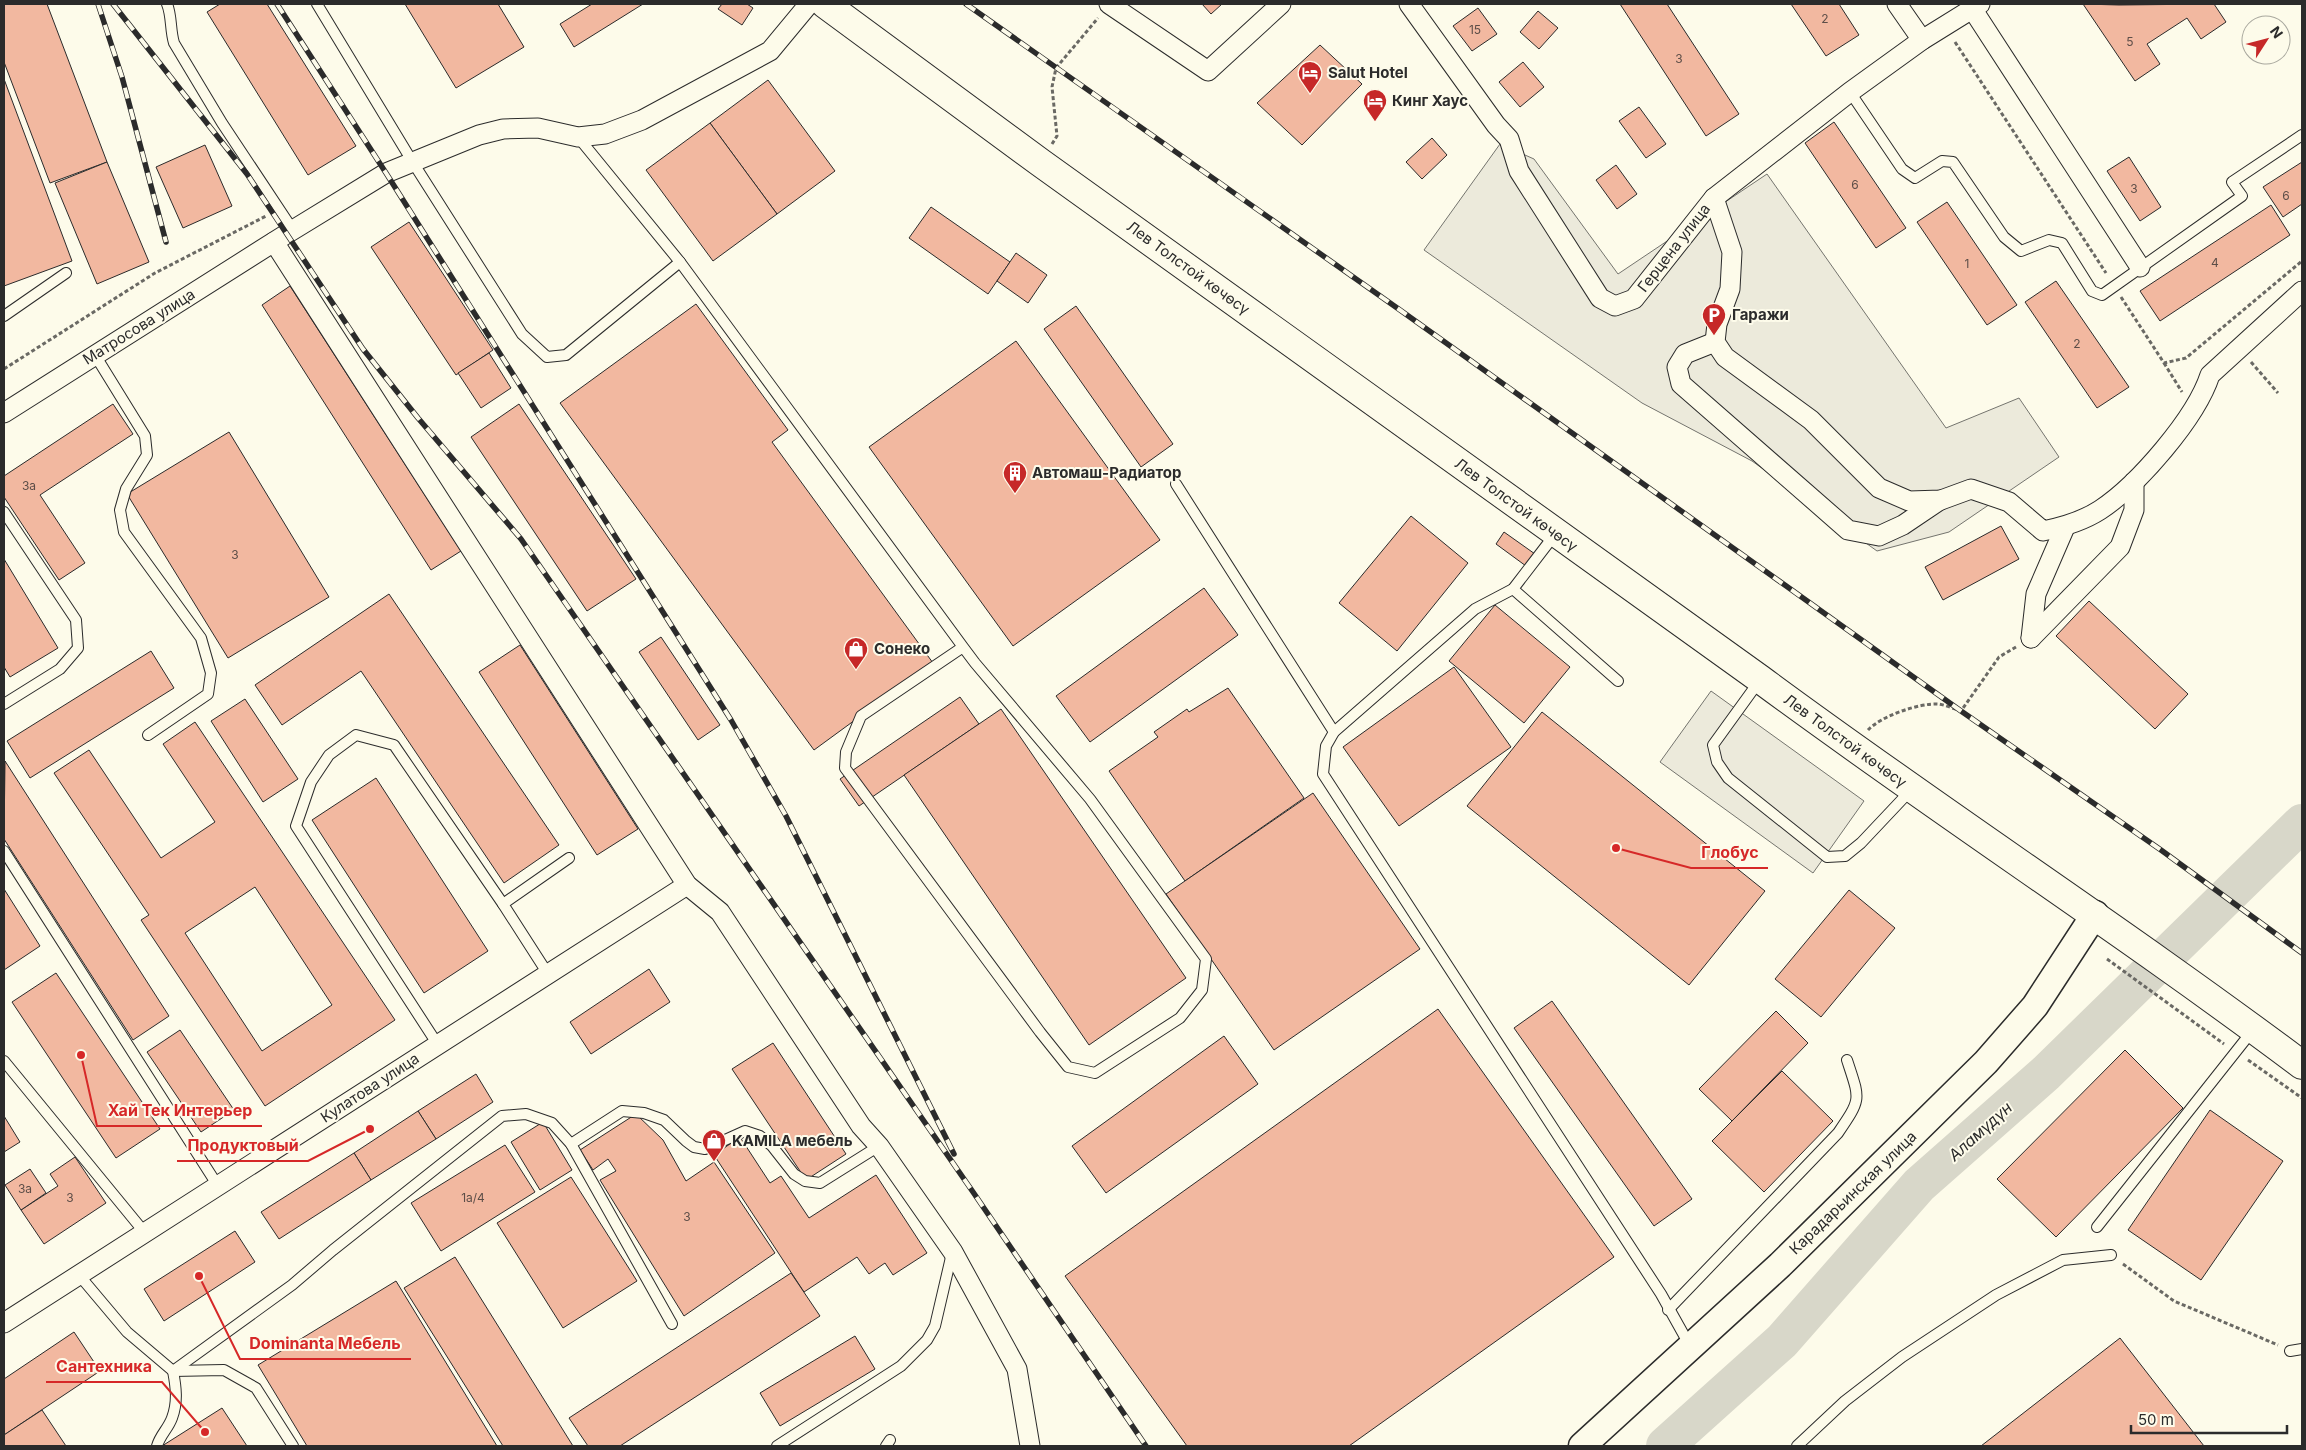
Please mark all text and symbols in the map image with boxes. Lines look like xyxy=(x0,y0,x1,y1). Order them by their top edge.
house number: 2 xyxy=(1821,11,1829,26)
north arrow xyxy=(2241,15,2291,65)
house number: 15 xyxy=(1469,22,1481,37)
text: N xyxy=(2267,23,2287,41)
house number: 5 xyxy=(2126,34,2134,49)
house number: 3 xyxy=(1675,51,1683,66)
hotel icon: Salut Hotel xyxy=(1297,60,1323,94)
place label: Salut Hotel xyxy=(1328,63,1408,82)
hotel icon: Кинг Хаус xyxy=(1362,88,1388,122)
place label: Кинг Хаус xyxy=(1392,91,1468,110)
house number: 6 xyxy=(1851,177,1859,192)
house number: 3 xyxy=(2130,181,2138,196)
house number: 6 xyxy=(2282,188,2290,203)
street label: Герцена улица xyxy=(1633,200,1714,296)
street label: Лев Толстой көчөсү xyxy=(1123,217,1254,319)
house number: 4 xyxy=(2211,255,2219,270)
house number: 1 xyxy=(1965,256,1969,271)
street label: Матросова улица xyxy=(79,284,198,369)
parking icon: Гаражи xyxy=(1701,302,1727,336)
place label: Гаражи xyxy=(1732,305,1789,324)
house number: 2 xyxy=(2073,336,2081,351)
street label: Лев Толстой көчөсү xyxy=(1451,454,1582,556)
building icon: Автомаш-Радиатор xyxy=(1002,460,1028,494)
place label: Автомаш-Радиатор xyxy=(1032,463,1181,482)
house number: 3а xyxy=(22,478,36,493)
house number: 3 xyxy=(231,547,239,562)
shop icon: Сонеко xyxy=(843,636,869,670)
place label: Сонеко xyxy=(874,639,930,658)
street label: Лев Толстой көчөсү xyxy=(1780,690,1911,792)
callout: Глобус xyxy=(1691,837,1768,868)
text: Глобус xyxy=(1701,842,1759,862)
street label: Кулатова улица xyxy=(317,1049,423,1127)
callout: Хай Тек Интерьер xyxy=(97,1095,262,1126)
water label: Аламүдүн xyxy=(1943,1097,2016,1166)
text: Хай Тек Интерьер xyxy=(108,1100,252,1120)
street label: Карадарьинская улица xyxy=(1785,1127,1920,1258)
shop icon: KAMILA мебель xyxy=(701,1128,727,1162)
callout: Продуктовый xyxy=(177,1130,308,1161)
place label: KAMILA мебель xyxy=(732,1131,853,1150)
text: Продуктовый xyxy=(187,1135,299,1155)
house number: 3а xyxy=(18,1181,32,1196)
house number: 3 xyxy=(66,1190,74,1205)
house number: 1а/4 xyxy=(461,1190,485,1205)
house number: 3 xyxy=(683,1209,691,1224)
callout: Dominanta Мебель xyxy=(240,1328,411,1359)
text: Dominanta Мебель xyxy=(249,1333,401,1353)
callout: Сантехника xyxy=(46,1351,162,1382)
text: Сантехника xyxy=(56,1356,152,1376)
scale bar xyxy=(2131,1402,2287,1434)
text: 50 m xyxy=(2138,1410,2174,1429)

